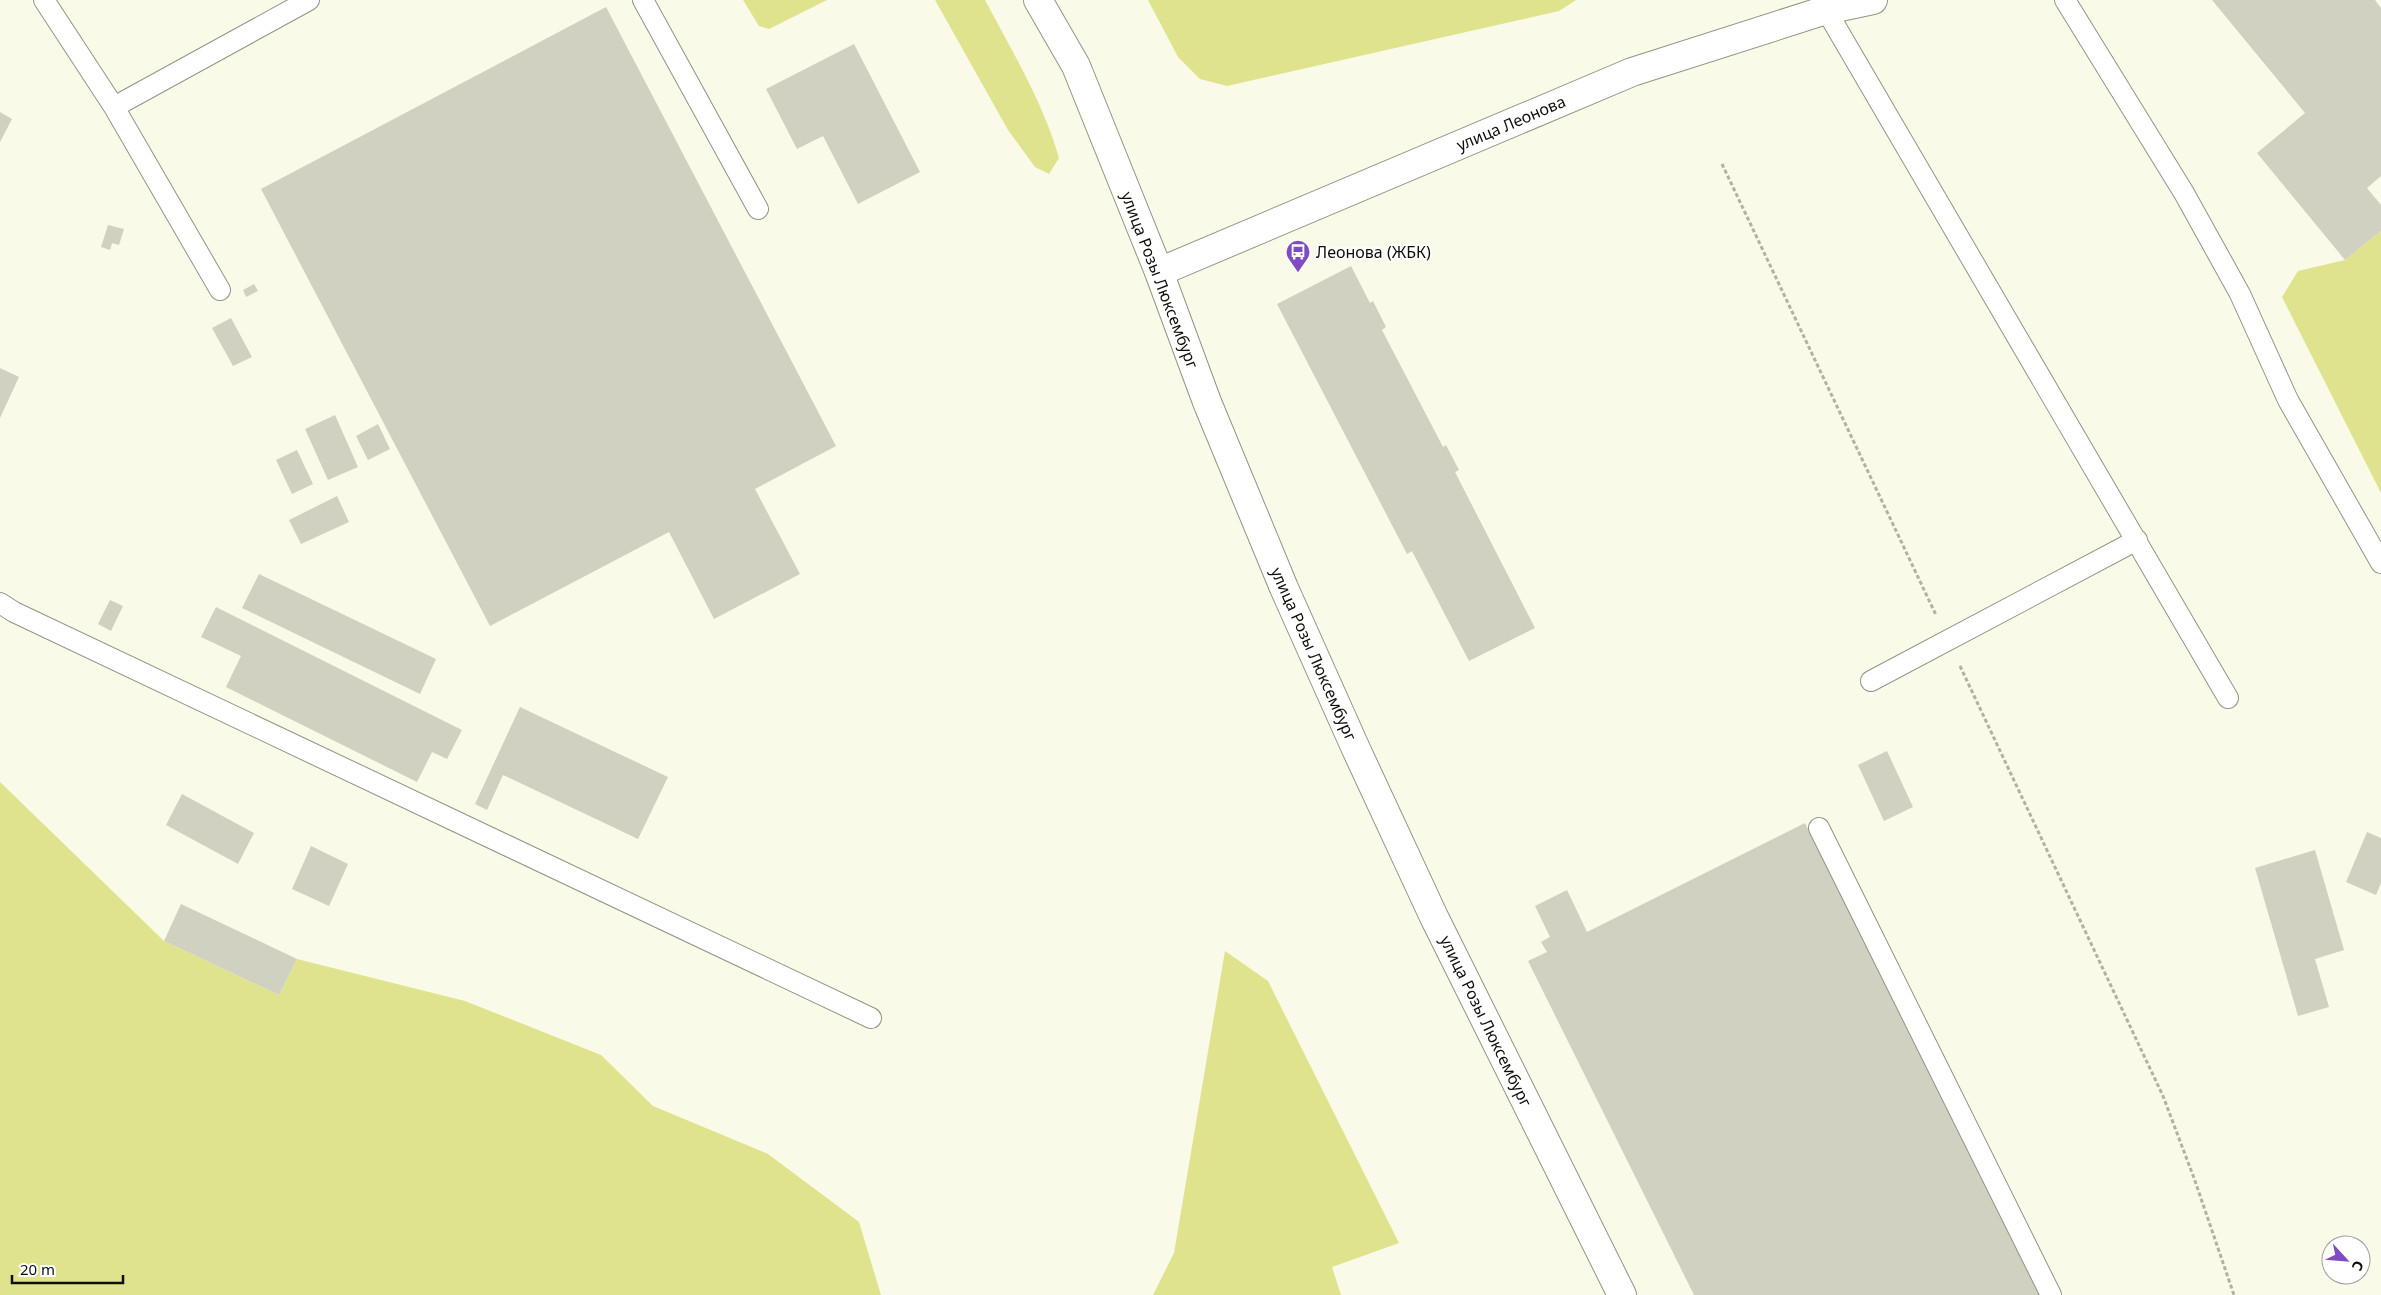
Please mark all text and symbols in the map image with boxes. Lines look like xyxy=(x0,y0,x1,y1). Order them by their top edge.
street label: улица Леонова xyxy=(1453,90,1569,156)
street label: улица Розы Люксембург xyxy=(1116,188,1204,372)
bus stop icon: Леонова (ЖБК) xyxy=(1285,239,1311,273)
place label: Леонова (ЖБК) xyxy=(1316,241,1431,263)
street label: улица Розы Люксембург xyxy=(1266,564,1362,744)
street label: улица Розы Люксембург xyxy=(1435,932,1537,1110)
north arrow xyxy=(2321,1235,2371,1285)
scale bar xyxy=(12,1252,124,1284)
text: С xyxy=(2348,1258,2369,1274)
text: 20 m xyxy=(20,1259,55,1279)

